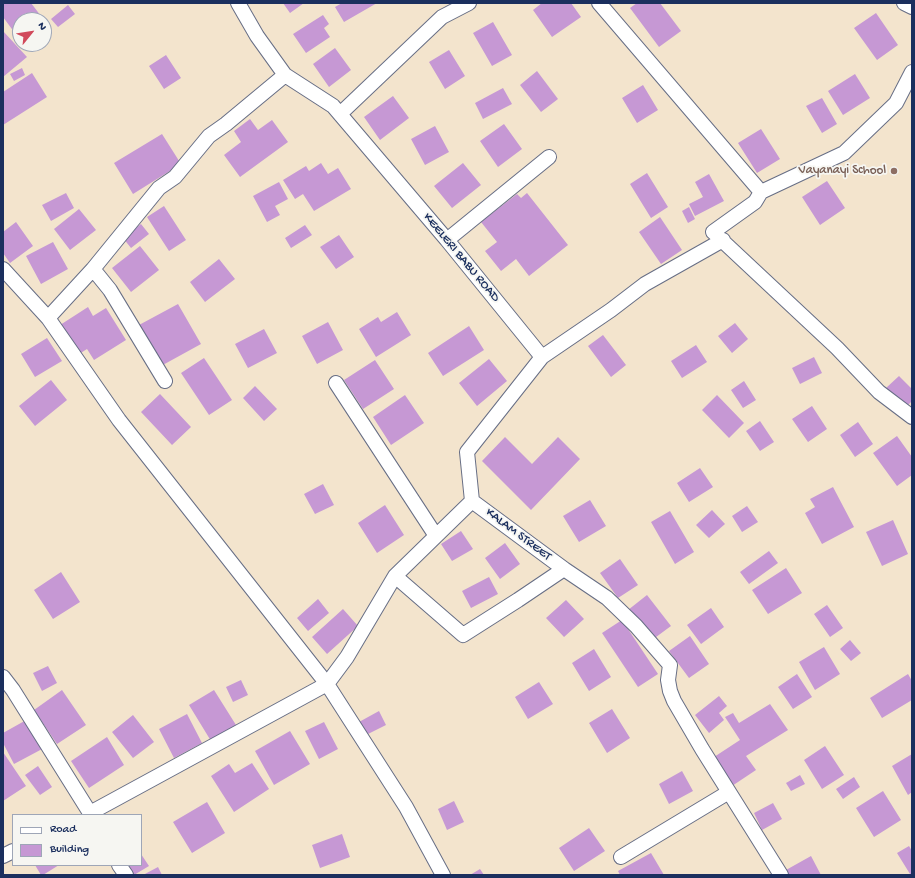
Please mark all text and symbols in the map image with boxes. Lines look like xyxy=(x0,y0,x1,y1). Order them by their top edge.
north arrow xyxy=(12,12,52,52)
text: N xyxy=(35,20,49,33)
place label: Vayanayi School xyxy=(798,163,886,179)
marker: Vayanayi School xyxy=(889,166,899,176)
street label: KEELERI BABU ROAD xyxy=(419,210,503,306)
street label: KALAM STREET xyxy=(482,505,554,565)
legend xyxy=(12,814,142,866)
text: Road xyxy=(50,823,76,837)
text: Building xyxy=(50,843,89,857)

